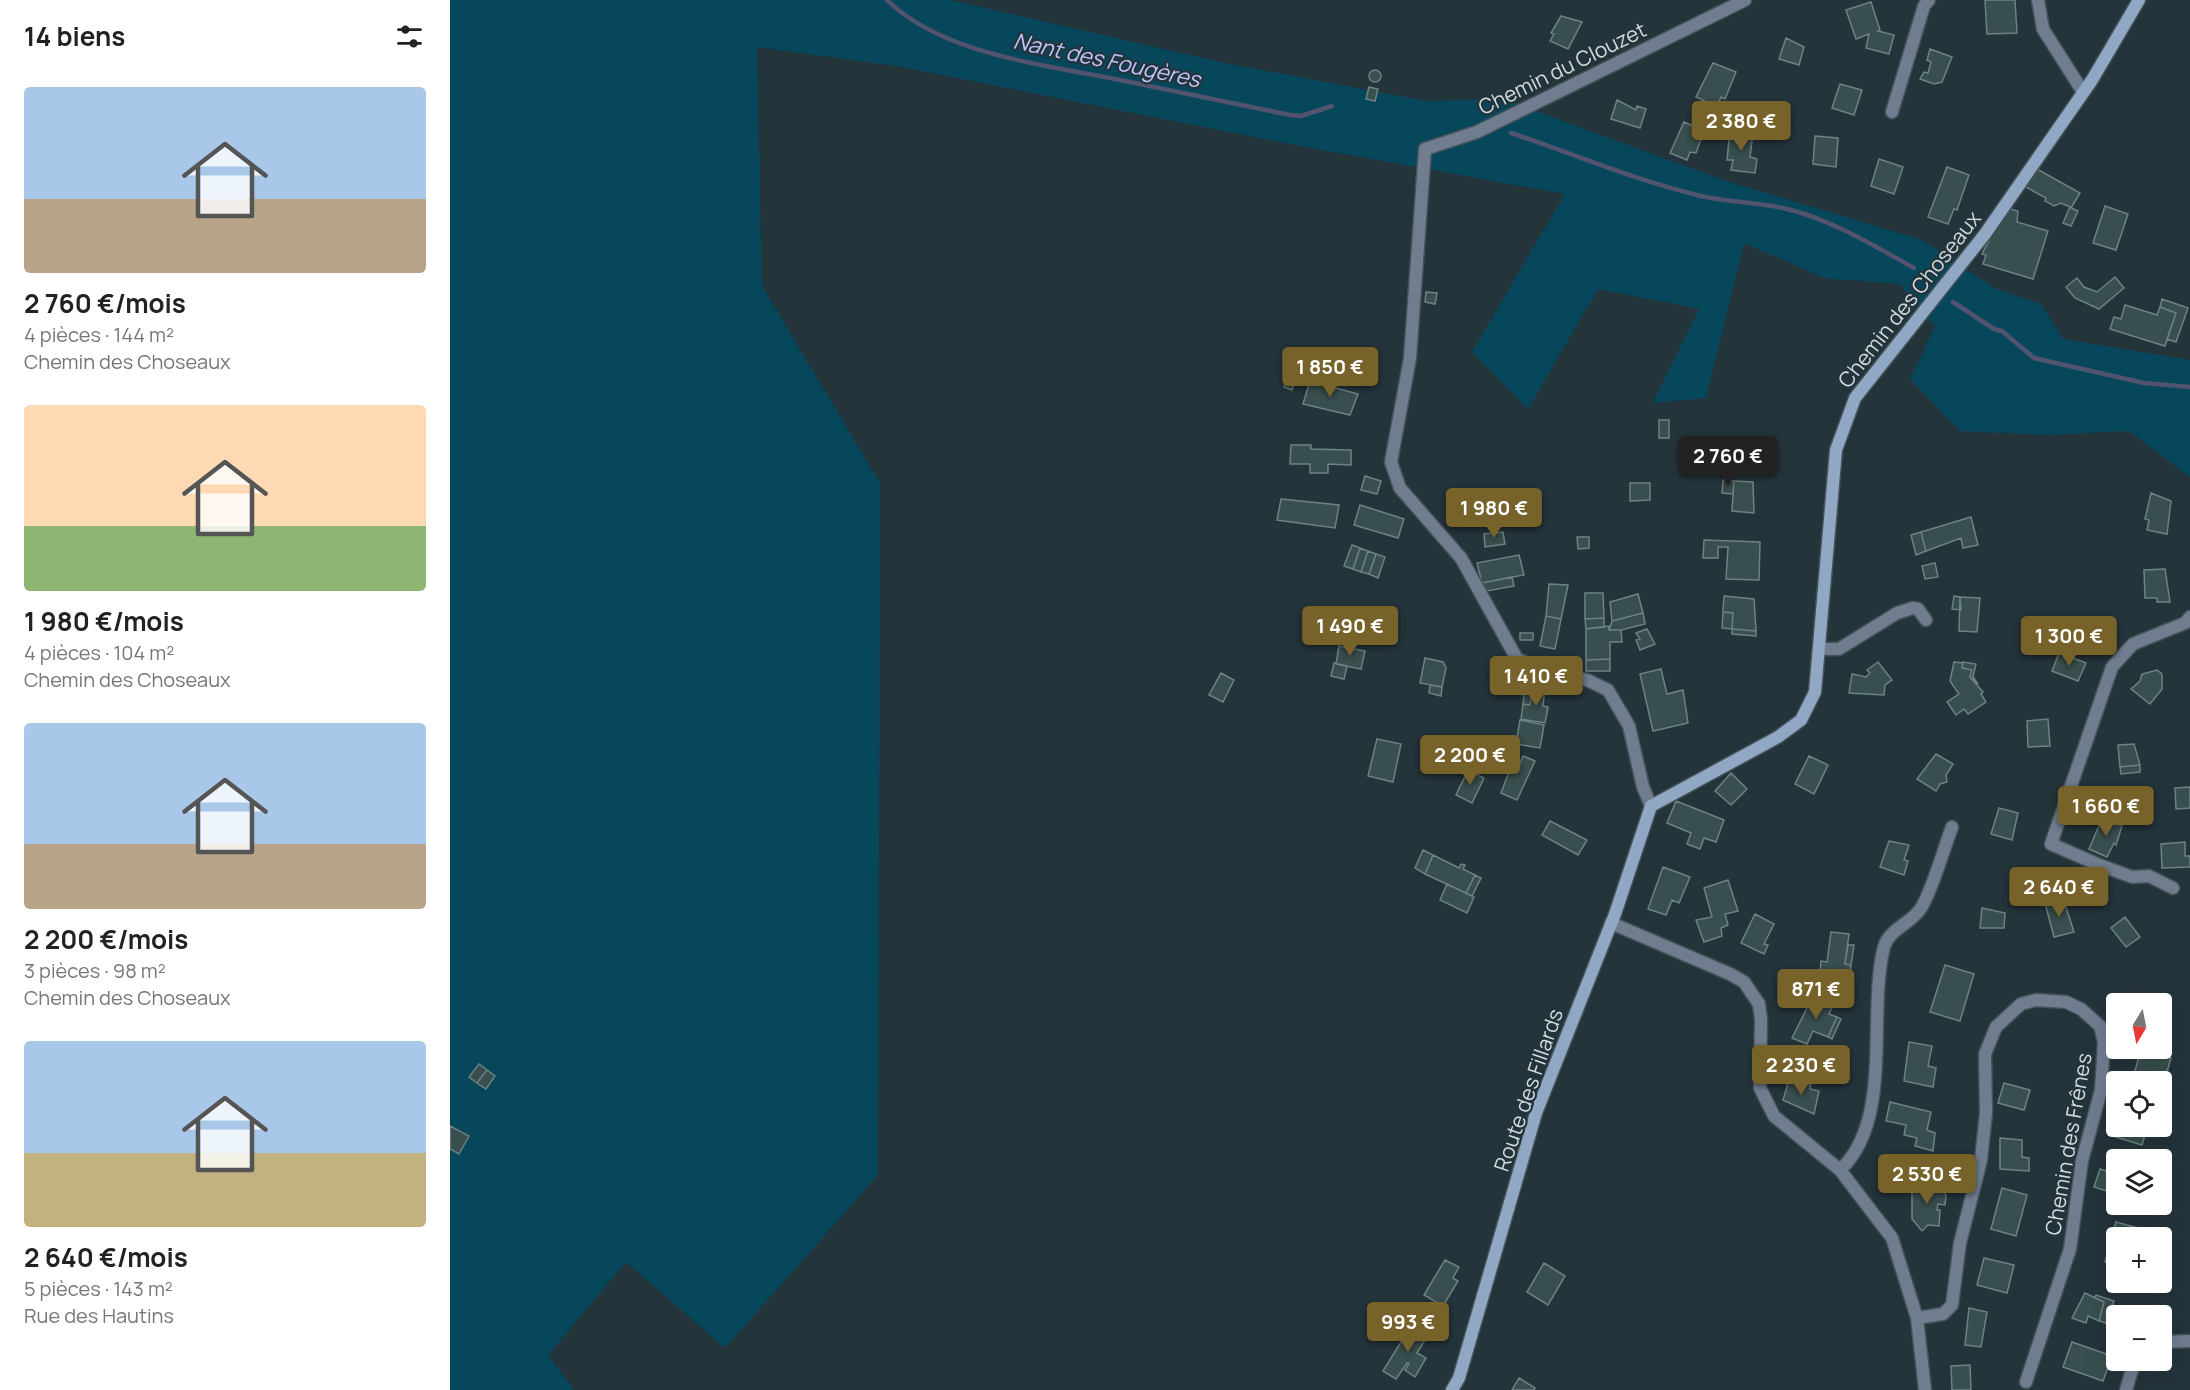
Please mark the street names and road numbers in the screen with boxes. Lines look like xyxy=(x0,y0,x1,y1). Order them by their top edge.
street label: Chemin du Clouzet xyxy=(1473,15,1651,121)
street label: Chemin des Choseaux xyxy=(1831,205,1987,393)
street label: Route des Fillards xyxy=(1487,1005,1569,1175)
street label: Chemin des Frênes xyxy=(2038,1051,2098,1237)

